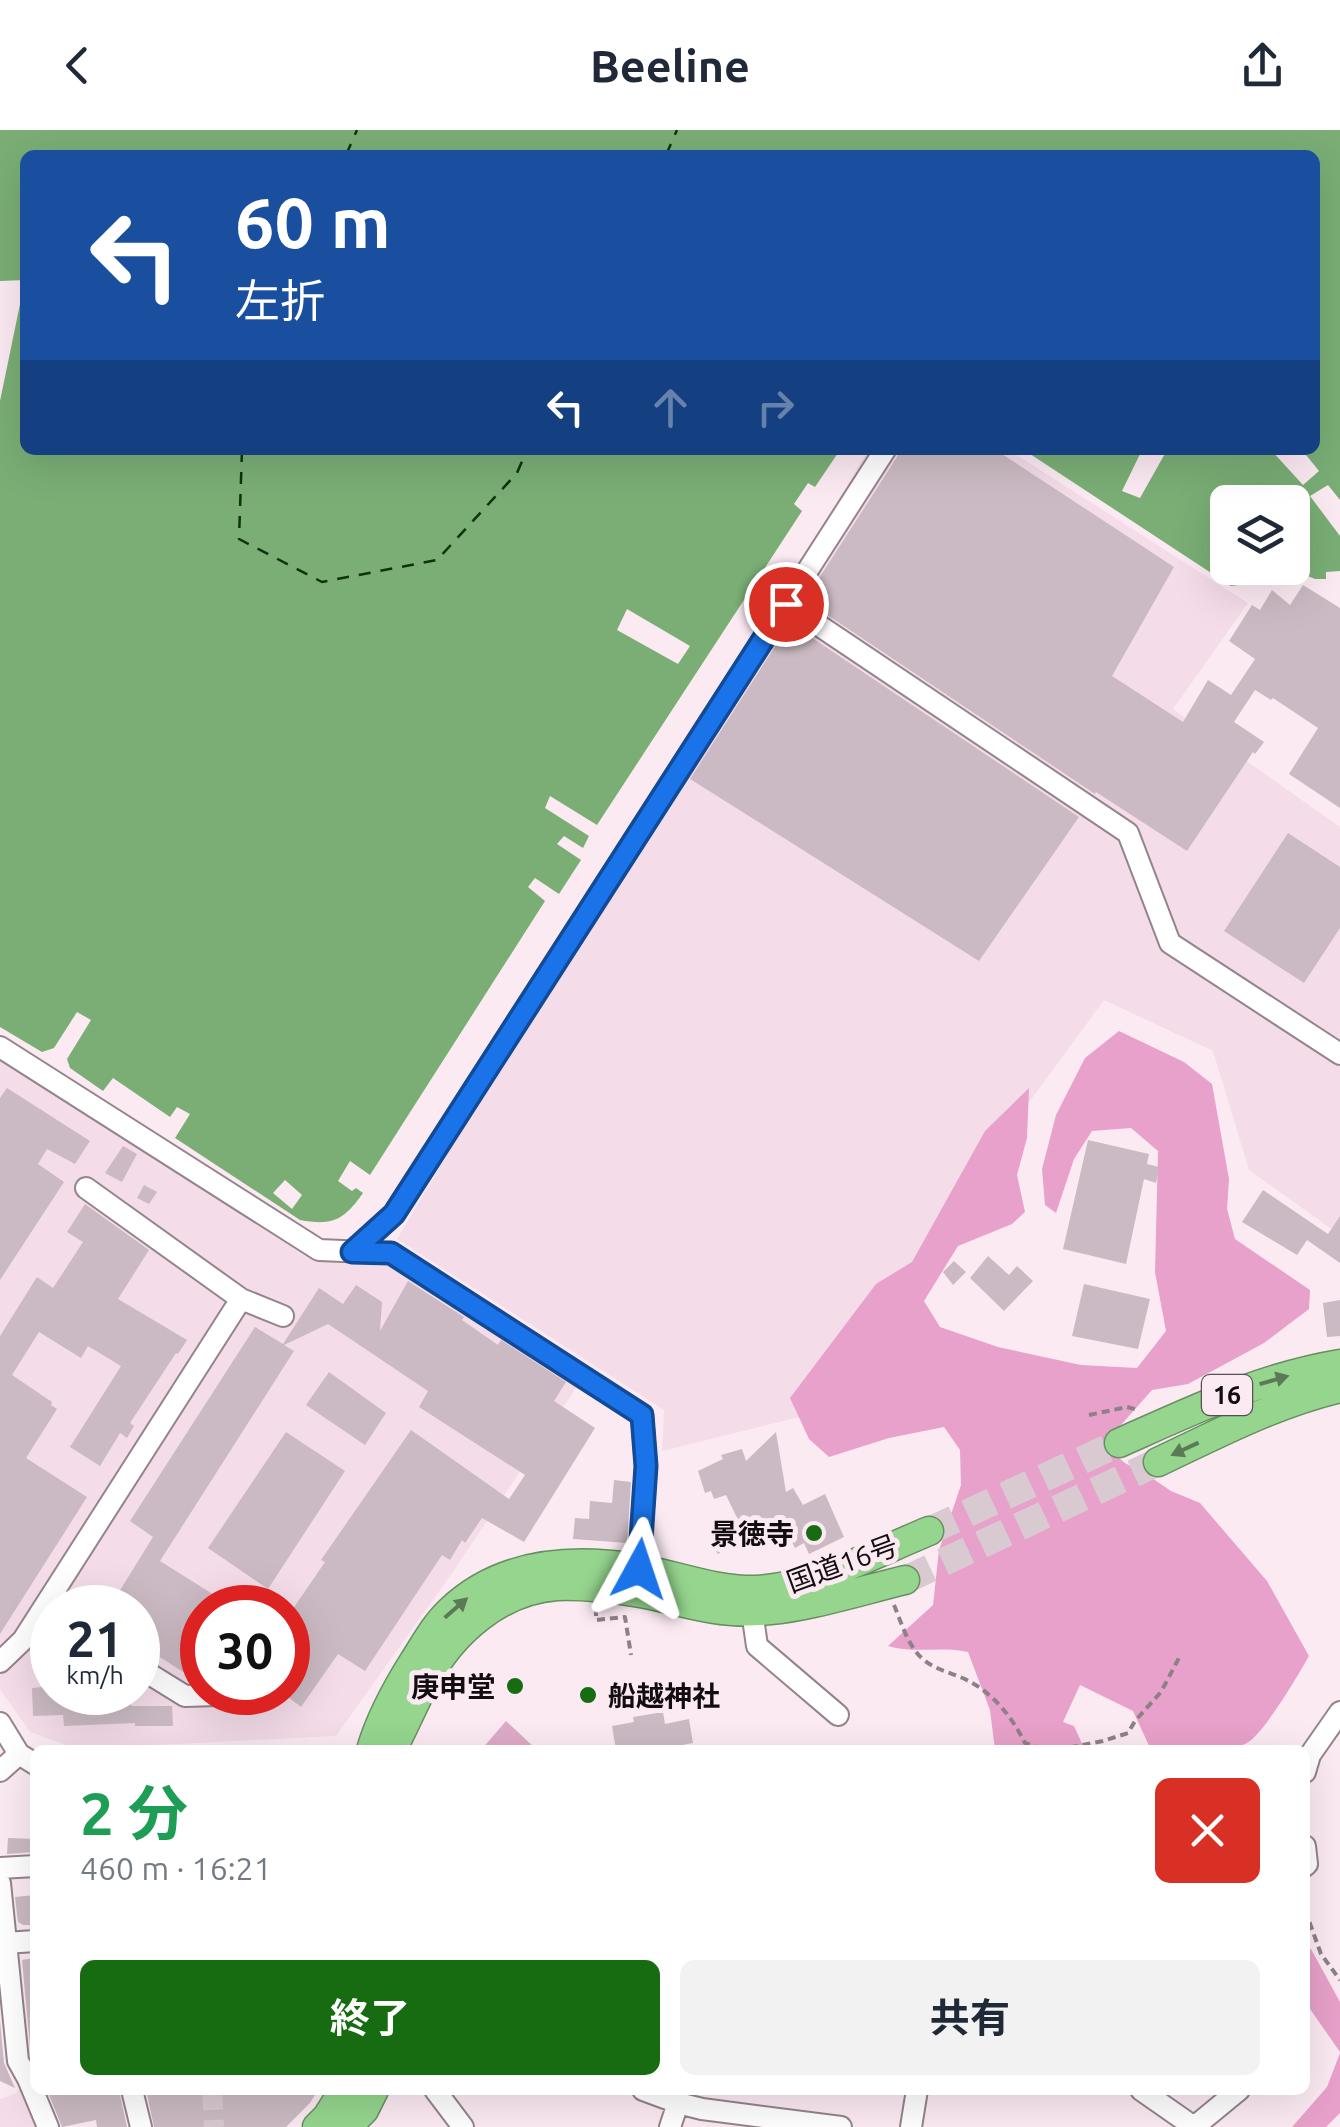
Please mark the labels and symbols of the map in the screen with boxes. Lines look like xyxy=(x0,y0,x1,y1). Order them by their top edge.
pin xyxy=(744,562,829,647)
one-way arrow xyxy=(1259,1372,1290,1387)
road number: 16 xyxy=(1202,1375,1252,1415)
one-way arrow xyxy=(1170,1441,1199,1458)
position arrow xyxy=(587,1517,691,1621)
place label: 景徳寺 xyxy=(710,1518,794,1549)
marker: 景徳寺 xyxy=(803,1522,825,1544)
street label: 国道16号 xyxy=(782,1529,902,1597)
speed limit sign: 30 xyxy=(180,1585,310,1715)
one-way arrow xyxy=(443,1597,468,1619)
place label: 庚申堂 xyxy=(411,1671,495,1702)
marker: 庚申堂 xyxy=(504,1675,526,1697)
place label: 船越神社 xyxy=(608,1680,720,1711)
marker: 船越神社 xyxy=(577,1684,599,1706)

